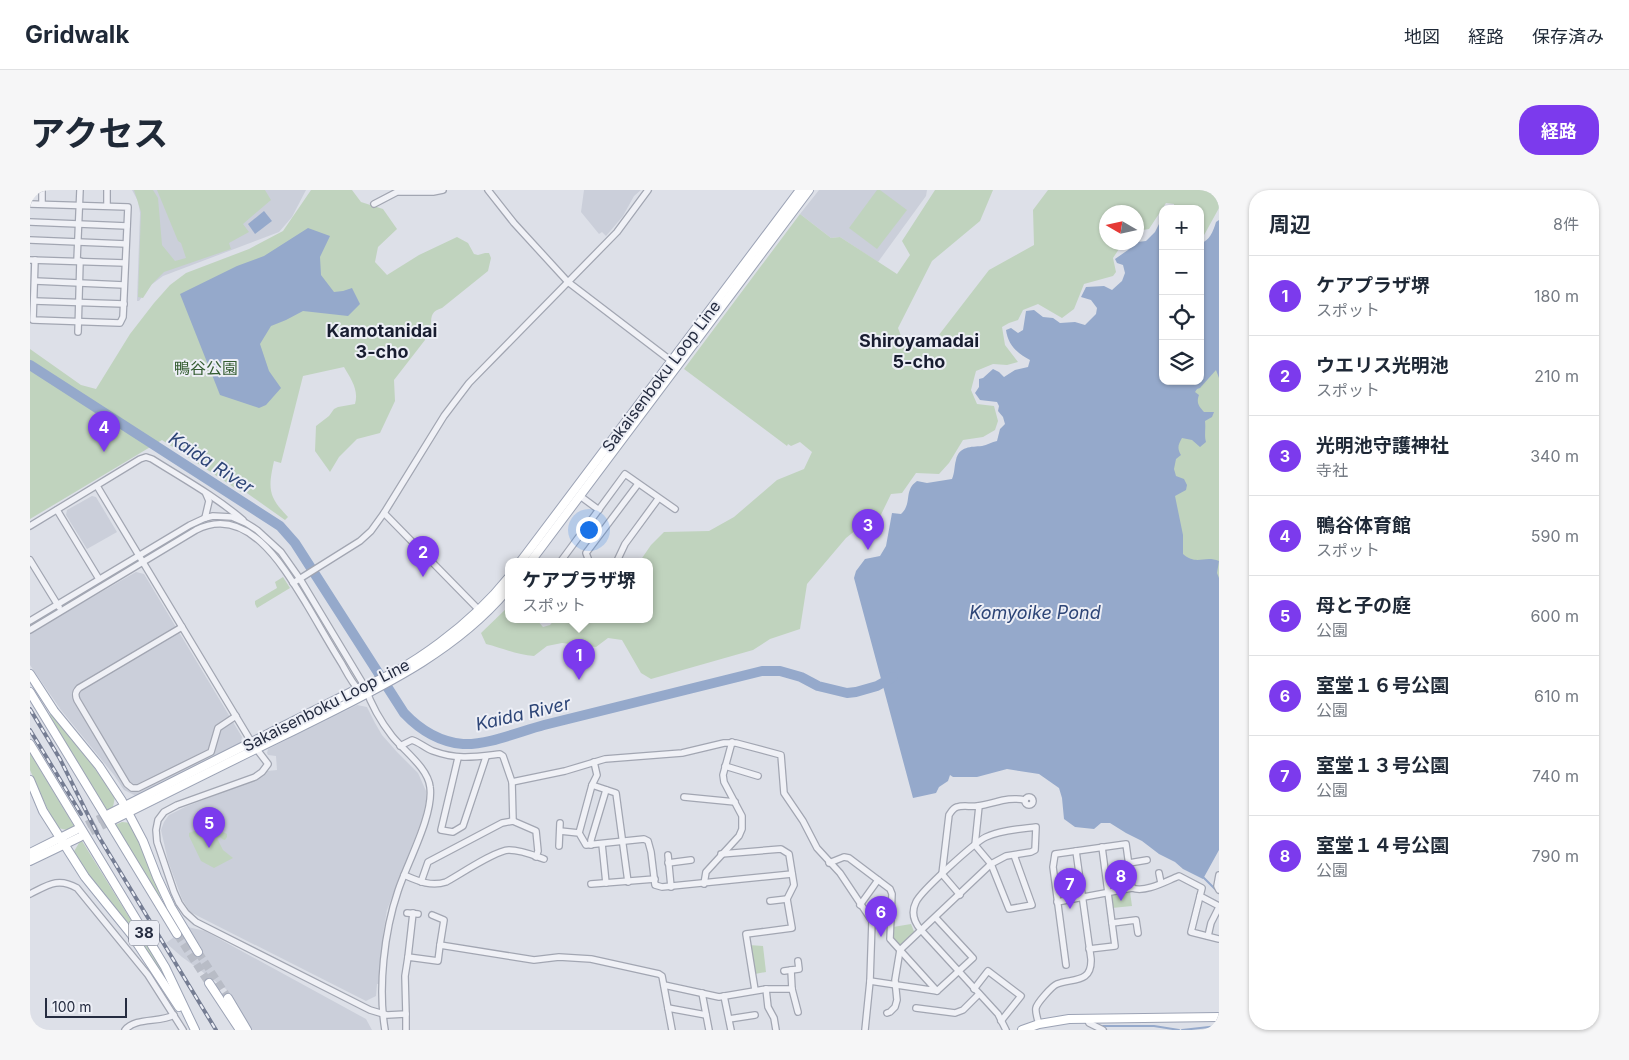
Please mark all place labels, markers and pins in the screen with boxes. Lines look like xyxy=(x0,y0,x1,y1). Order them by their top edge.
pin: 4 xyxy=(88,411,120,452)
pin: 3 xyxy=(852,509,884,550)
pin: 2 xyxy=(407,536,439,577)
pin: 1 xyxy=(563,639,595,680)
pin: 5 xyxy=(193,807,225,848)
pin: 8 xyxy=(1105,860,1137,901)
pin: 7 xyxy=(1054,868,1086,909)
pin: 6 xyxy=(865,896,897,937)

